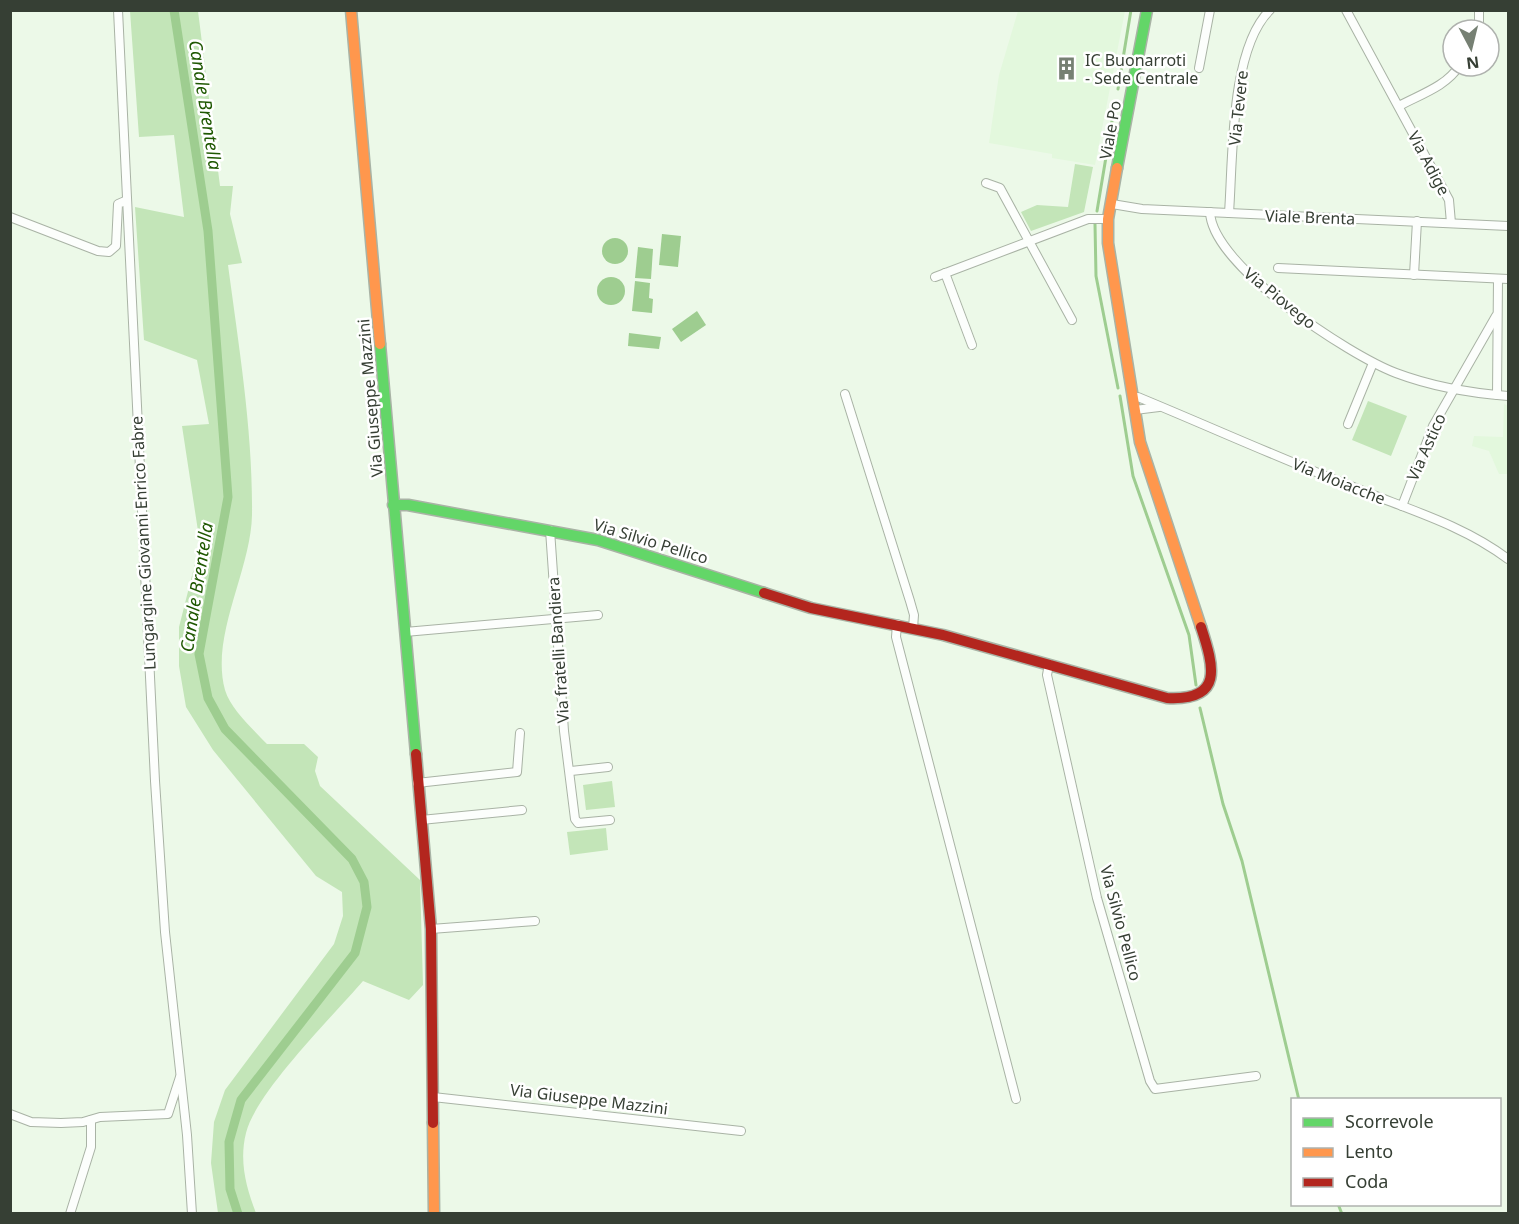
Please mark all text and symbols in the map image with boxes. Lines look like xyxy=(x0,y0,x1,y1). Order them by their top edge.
north arrow xyxy=(1441,18,1501,78)
water label: Canale Brentella xyxy=(184,38,228,172)
place label: IC Buonarroti - Sede Centrale xyxy=(1085,49,1198,89)
text: N xyxy=(1465,51,1481,75)
building icon: IC Buonarroti - Sede Centrale xyxy=(1054,56,1080,82)
street label: Via Tevere xyxy=(1223,69,1253,147)
street label: Viale Po xyxy=(1094,99,1126,161)
street label: Via Adige xyxy=(1403,127,1455,199)
street label: Viale Brenta xyxy=(1264,204,1356,230)
street label: Via Piovego xyxy=(1239,262,1321,334)
street label: Via Giuseppe Mazzini xyxy=(352,318,388,478)
street label: Via Astico xyxy=(1401,410,1451,484)
street label: Lungargine Giovanni Enrico Fabre xyxy=(125,415,161,671)
street label: Via Moiacche xyxy=(1289,452,1389,510)
street label: Via Silvio Pellico xyxy=(591,513,711,569)
water label: Canale Brentella xyxy=(174,520,218,654)
street label: Via fratelli Bandiera xyxy=(542,576,574,724)
street label: Via Silvio Pellico xyxy=(1095,863,1147,983)
street label: Via Giuseppe Mazzini xyxy=(509,1078,669,1120)
legend xyxy=(1291,1098,1501,1206)
text: Scorrevole xyxy=(1345,1109,1434,1133)
text: Lento xyxy=(1345,1139,1393,1163)
text: Coda xyxy=(1345,1169,1388,1193)

